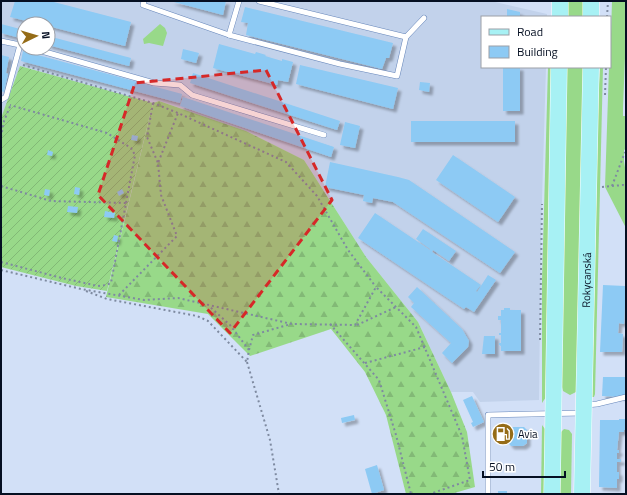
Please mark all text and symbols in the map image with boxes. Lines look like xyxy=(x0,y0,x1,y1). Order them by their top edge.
north arrow xyxy=(16,16,56,56)
legend xyxy=(481,16,611,68)
text: Road xyxy=(517,22,543,41)
text: N xyxy=(38,31,54,40)
text: Building xyxy=(517,42,558,61)
street label: Rokycanská xyxy=(578,252,595,308)
fuel station icon: Avia xyxy=(490,421,516,447)
place label: Avia xyxy=(518,426,538,442)
scale bar xyxy=(483,453,565,479)
text: 50 m xyxy=(489,457,515,476)

